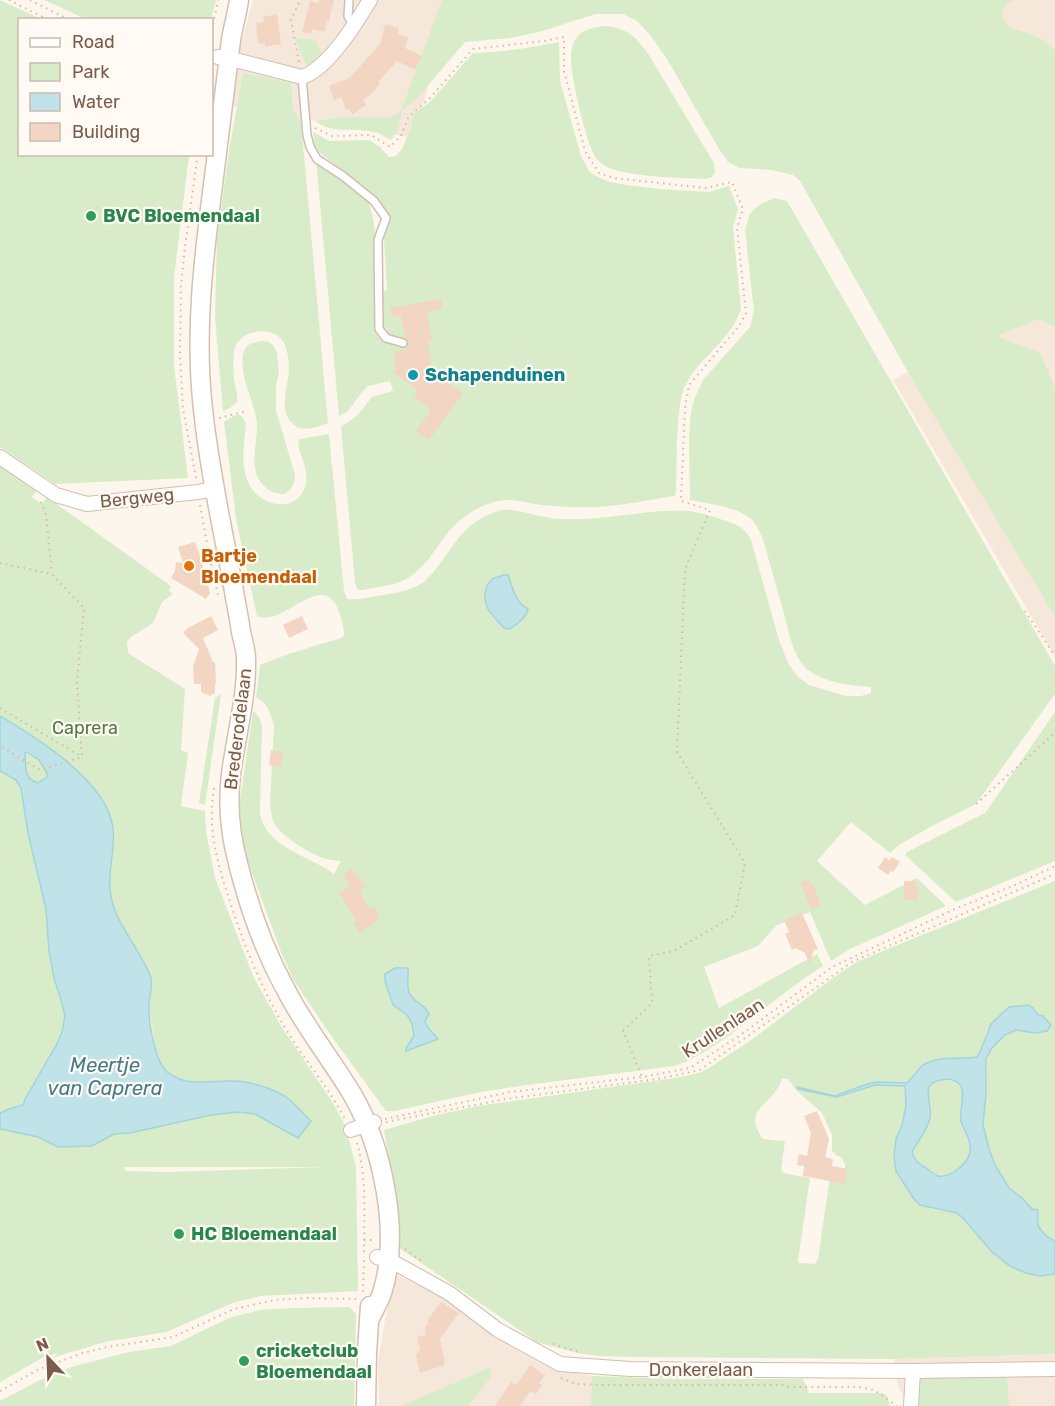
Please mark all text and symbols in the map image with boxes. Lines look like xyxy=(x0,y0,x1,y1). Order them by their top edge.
legend xyxy=(18,18,213,156)
text: Road xyxy=(72,31,115,53)
text: Park xyxy=(72,61,110,83)
text: Water xyxy=(72,91,120,113)
text: Building xyxy=(72,121,140,143)
place label: BVC Bloemendaal xyxy=(103,205,260,227)
marker: BVC Bloemendaal xyxy=(84,209,98,223)
place label: Schapenduinen xyxy=(425,364,565,386)
marker: Schapenduinen xyxy=(406,368,420,382)
street label: Bergweg xyxy=(99,483,175,513)
place label: Bartje Bloemendaal xyxy=(201,545,317,588)
marker: Bartje Bloemendaal xyxy=(182,559,196,573)
street label: Brederodelaan xyxy=(220,667,256,791)
park label: Caprera xyxy=(52,717,118,739)
street label: Krullenlaan xyxy=(678,993,768,1063)
water label: Meertje van Caprera xyxy=(48,1053,163,1100)
place label: HC Bloemendaal xyxy=(191,1223,337,1245)
marker: HC Bloemendaal xyxy=(172,1227,186,1241)
north arrow xyxy=(18,1328,78,1388)
text: N xyxy=(33,1334,51,1356)
place label: cricketclub Bloemendaal xyxy=(256,1340,372,1383)
marker: cricketclub Bloemendaal xyxy=(237,1354,251,1368)
street label: Donkerelaan xyxy=(649,1359,753,1381)

